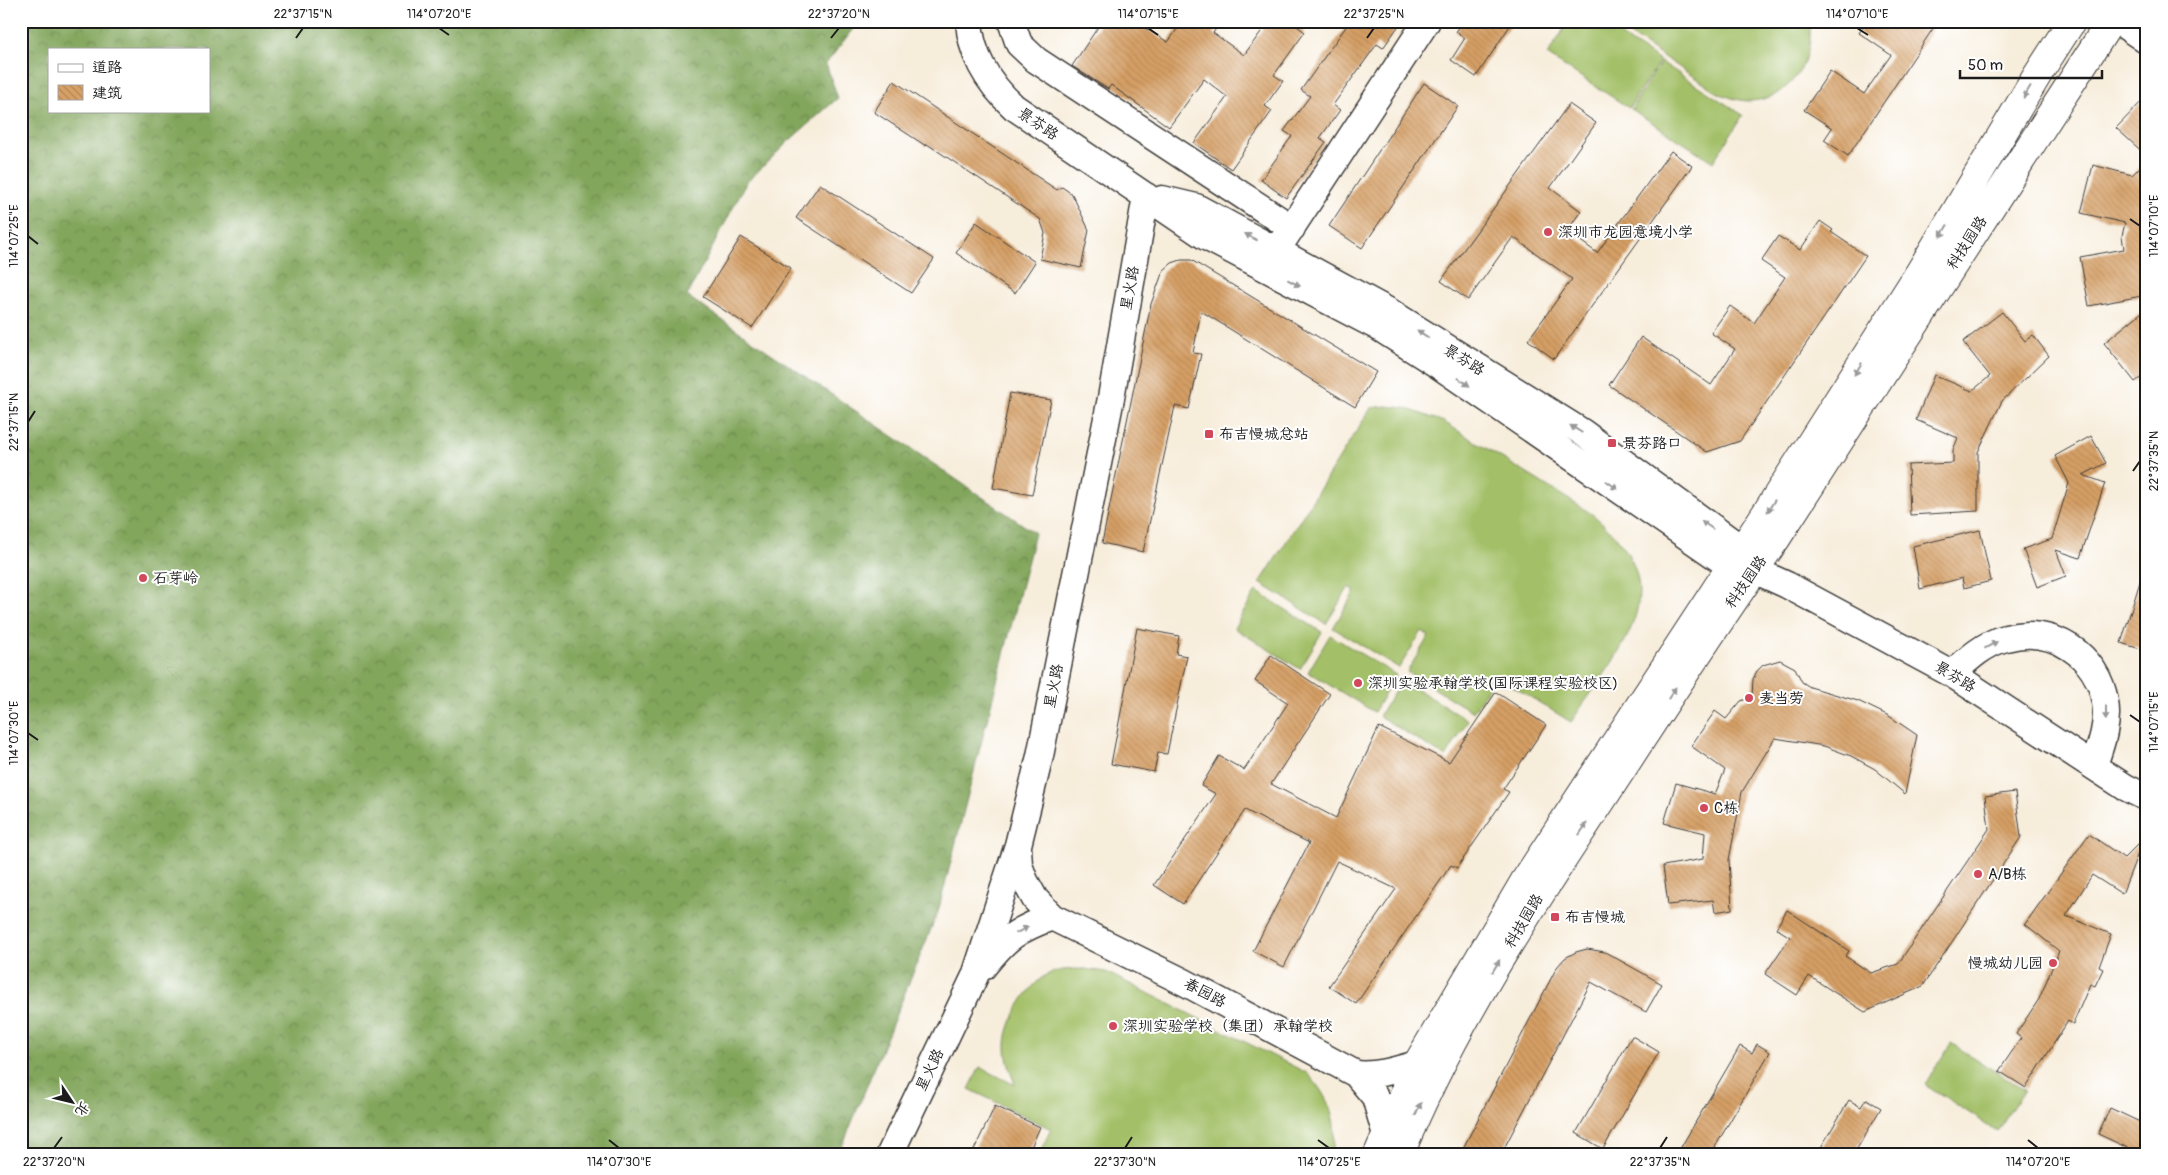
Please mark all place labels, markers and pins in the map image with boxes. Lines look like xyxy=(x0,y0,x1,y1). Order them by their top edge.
place label: 深圳市龙园意境小学 xyxy=(1558,223,1693,242)
marker: 深圳市龙园意境小学 xyxy=(1542,226,1554,238)
place label: 布吉慢城总站 xyxy=(1219,425,1309,444)
marker: 布吉慢城总站 xyxy=(1203,428,1215,440)
place label: 景芬路口 xyxy=(1622,434,1682,453)
marker: 景芬路口 xyxy=(1606,437,1618,449)
place label: 石芽岭 xyxy=(153,569,199,588)
marker: 石芽岭 xyxy=(137,572,149,584)
place label: 深圳实验承翰学校(国际课程实验校区) xyxy=(1368,674,1618,693)
marker: 深圳实验承翰学校(国际课程实验校区) xyxy=(1352,677,1364,689)
place label: 麦当劳 xyxy=(1759,689,1804,708)
marker: 麦当劳 xyxy=(1743,692,1755,704)
place label: C栋 xyxy=(1714,799,1738,818)
marker: C栋 xyxy=(1698,802,1710,814)
place label: A/B栋 xyxy=(1988,865,2027,884)
marker: A/B栋 xyxy=(1972,868,1984,880)
place label: 布吉慢城 xyxy=(1565,908,1625,927)
marker: 布吉慢城 xyxy=(1549,911,1561,923)
place label: 慢城幼儿园 xyxy=(1968,954,2043,973)
marker: 慢城幼儿园 xyxy=(2047,957,2059,969)
place label: 深圳实验学校（集团）承翰学校 xyxy=(1123,1017,1333,1036)
marker: 深圳实验学校（集团）承翰学校 xyxy=(1107,1020,1119,1032)

